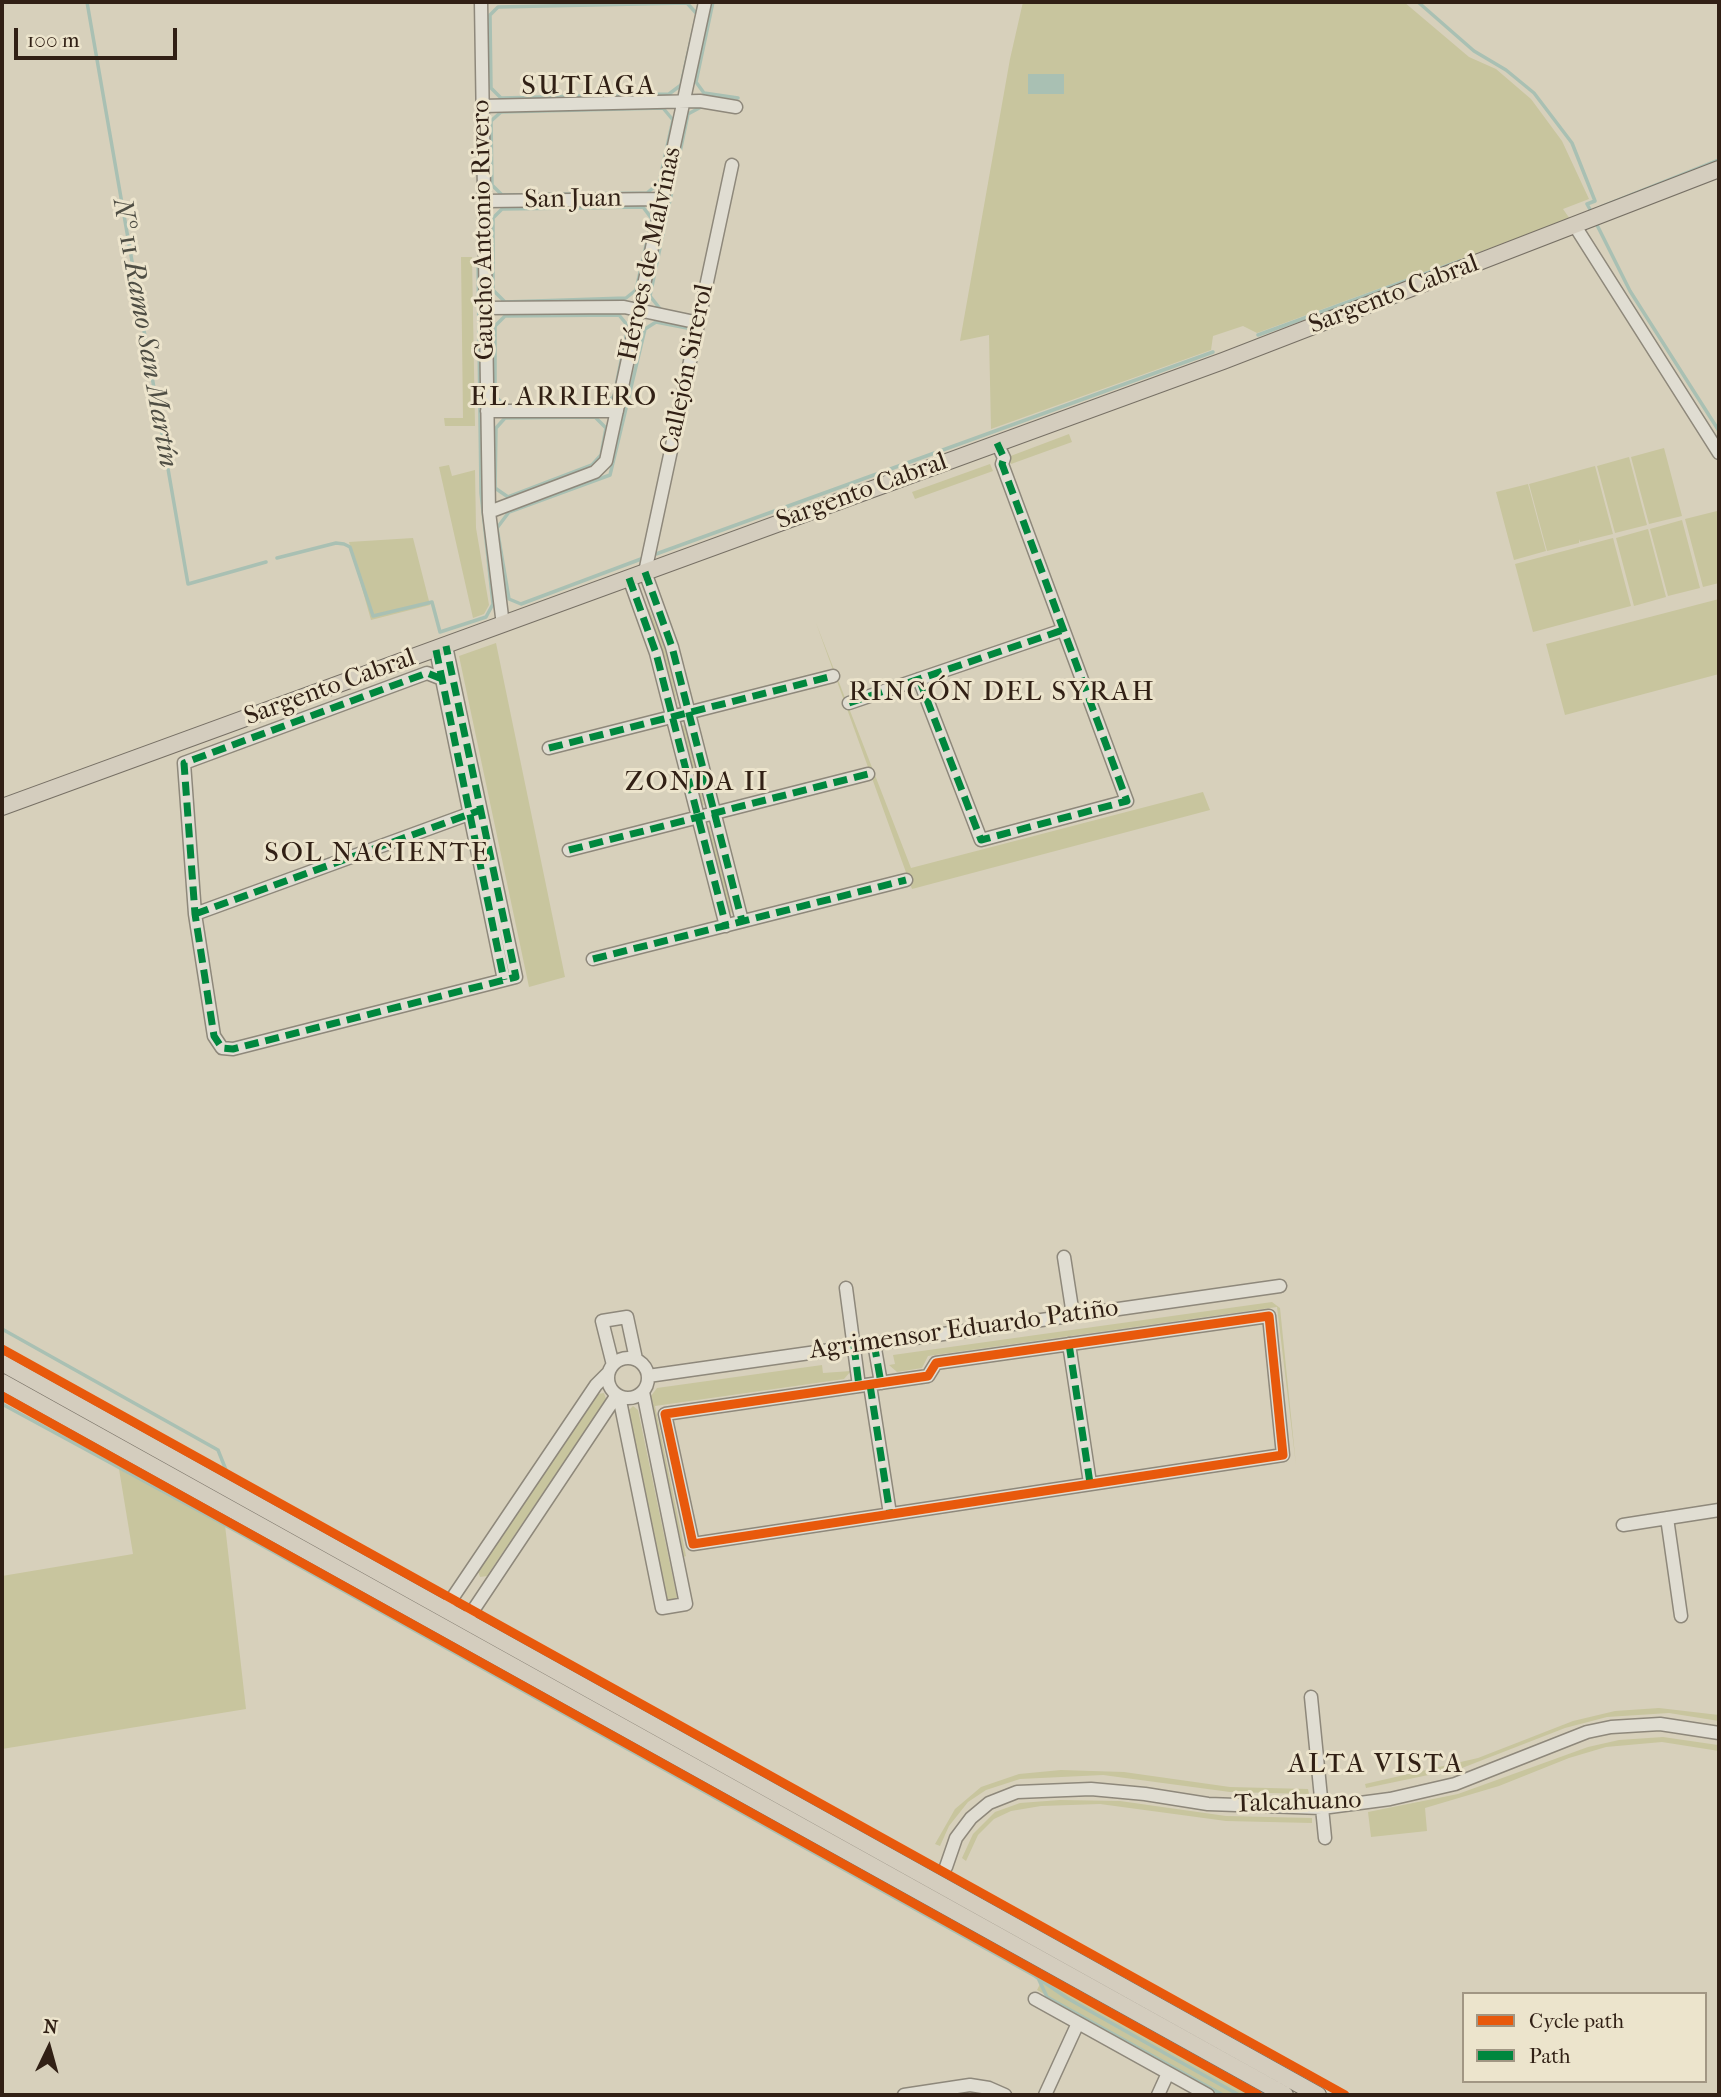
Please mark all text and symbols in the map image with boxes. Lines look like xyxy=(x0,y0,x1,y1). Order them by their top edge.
scale bar xyxy=(18,14,180,58)
text: 100 m xyxy=(27,28,80,52)
district label: SUTIAGA xyxy=(522,70,656,104)
street label: Gaucho Antonio Rivero xyxy=(466,100,502,360)
street label: Héroes de Malvinas xyxy=(613,144,689,364)
street label: San Juan xyxy=(524,184,622,216)
water label: Nº 11 Ramo San Martín xyxy=(104,196,184,470)
street label: Sargento Cabral xyxy=(1305,248,1483,342)
street label: Callejón Sirerol xyxy=(655,281,721,457)
district label: EL ARRIERO xyxy=(471,381,657,415)
street label: Sargento Cabral xyxy=(772,447,952,537)
street label: Sargento Cabral xyxy=(240,643,420,733)
district label: RINCÓN DEL SYRAH xyxy=(850,676,1154,710)
district label: ZONDA II xyxy=(626,766,768,800)
district label: SOL NACIENTE xyxy=(266,837,488,871)
street label: Agrimensor Eduardo Patiño xyxy=(808,1293,1120,1367)
district label: ALTA VISTA xyxy=(1289,1748,1463,1782)
street label: Talcahuano xyxy=(1234,1785,1362,1821)
legend xyxy=(1462,1992,1707,2083)
text: Cycle path xyxy=(1529,2009,1624,2033)
north arrow xyxy=(14,2013,84,2083)
text: N xyxy=(43,2015,59,2039)
text: Path xyxy=(1529,2044,1570,2068)

